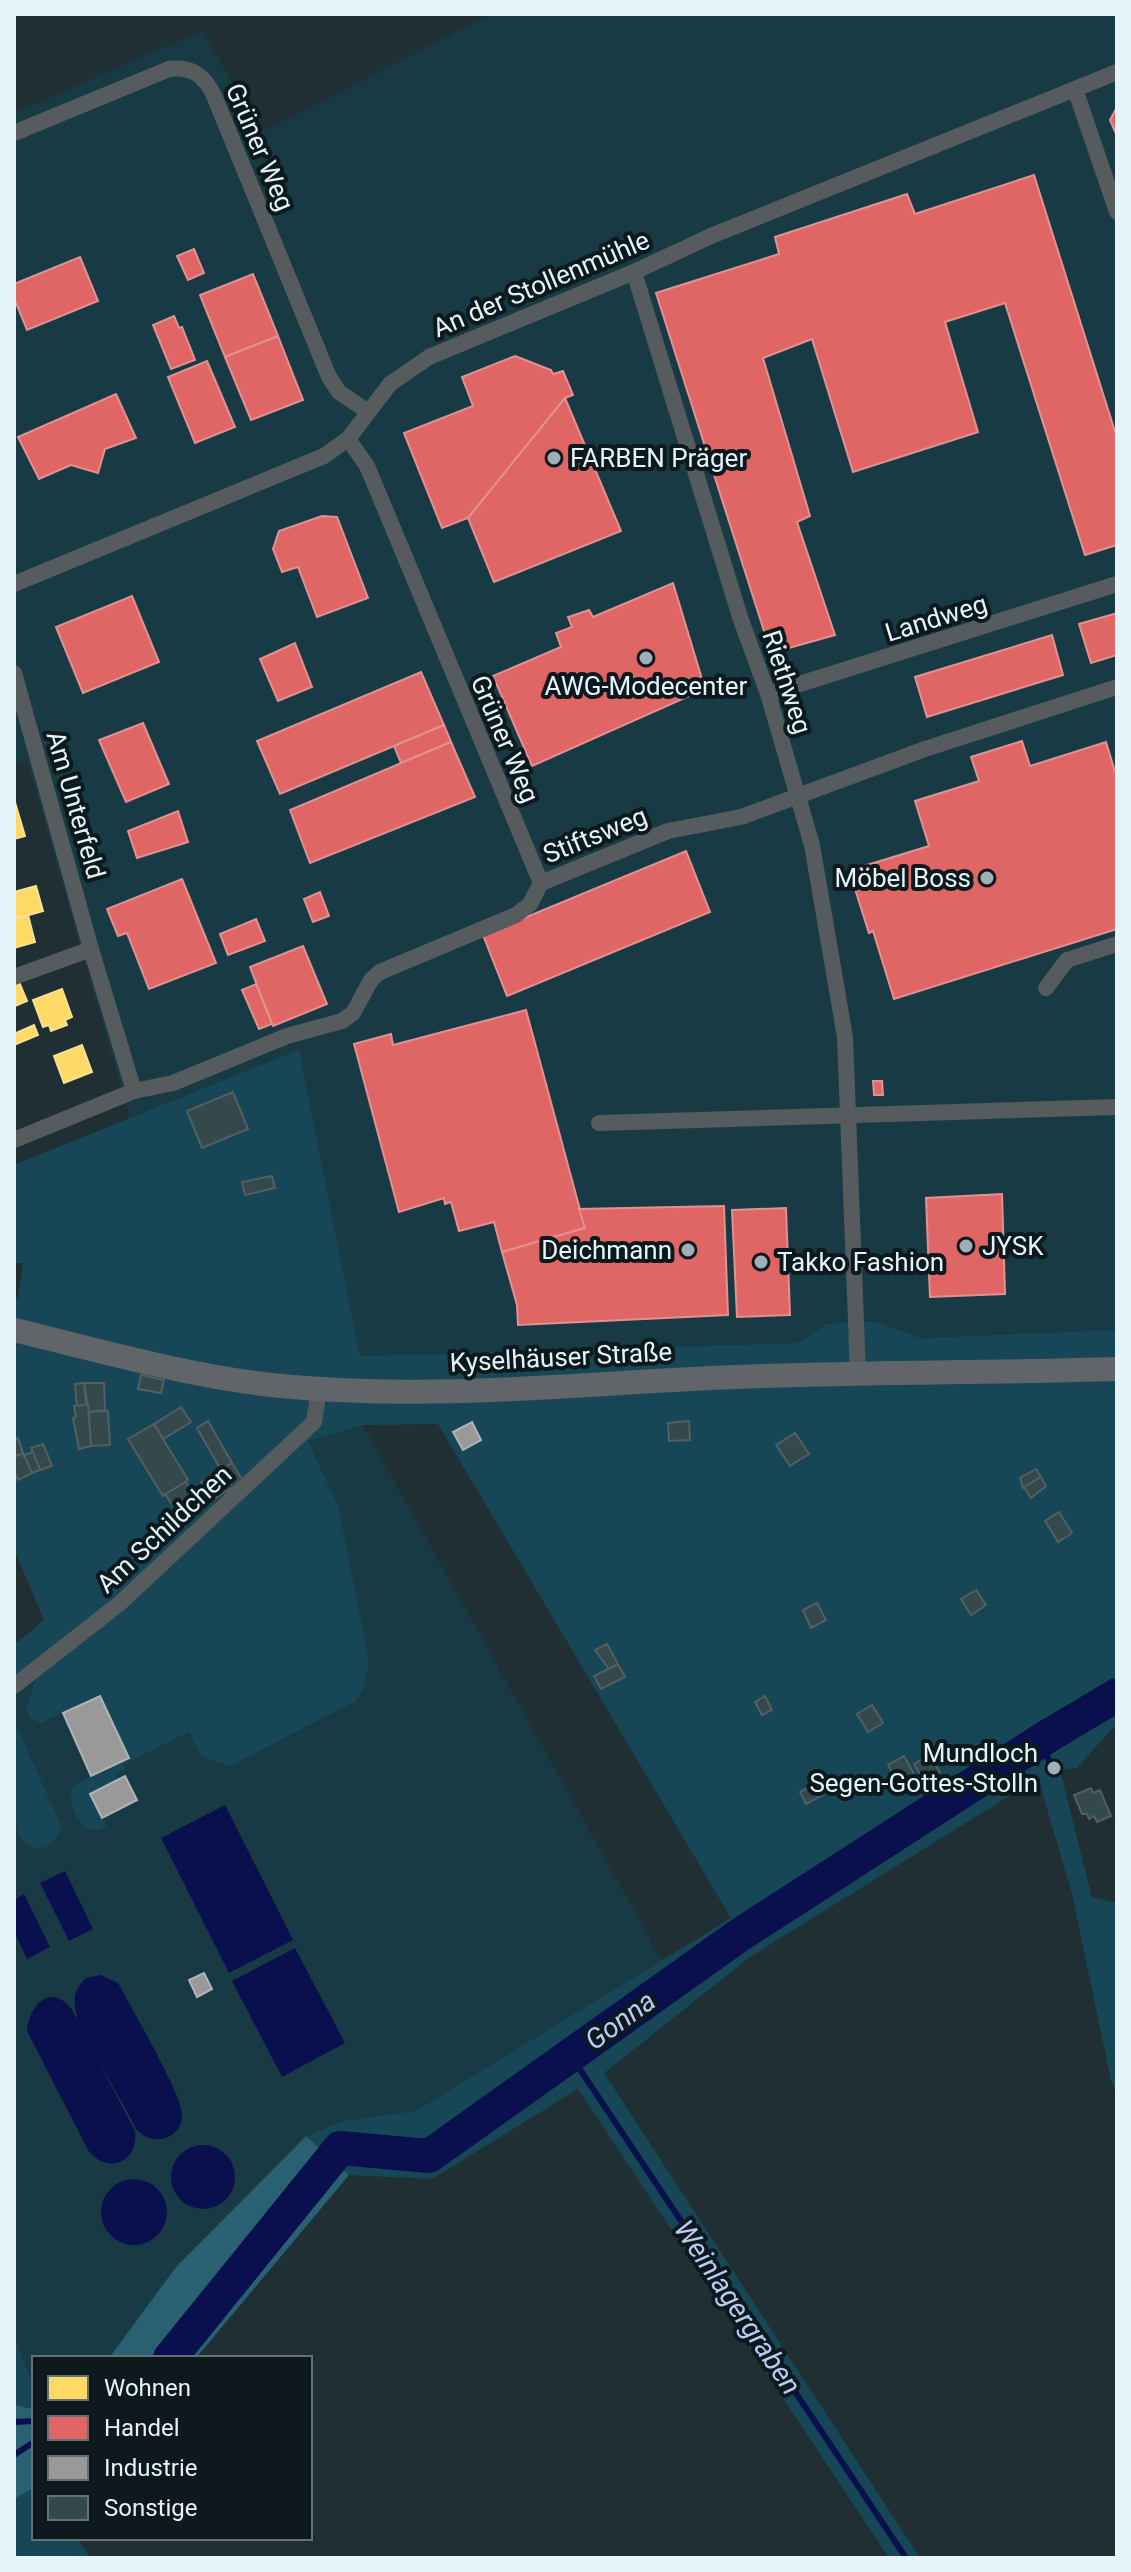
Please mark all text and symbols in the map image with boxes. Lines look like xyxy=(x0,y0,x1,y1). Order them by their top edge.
street label: Grüner Weg xyxy=(220,79,300,215)
street label: An der Stollenmühle xyxy=(428,225,654,343)
place label: FARBEN Präger xyxy=(570,443,747,473)
marker: FARBEN Präger xyxy=(545,449,563,467)
street label: Landweg xyxy=(881,588,991,648)
street label: Riethweg xyxy=(756,627,818,737)
marker: AWG-Modecenter xyxy=(637,649,655,667)
street label: Grüner Weg xyxy=(465,671,545,807)
place label: AWG-Modecenter xyxy=(545,671,748,701)
street label: Am Unterfeld xyxy=(41,728,111,882)
street label: Stiftsweg xyxy=(539,801,651,869)
place label: Möbel Boss xyxy=(834,863,971,893)
marker: Möbel Boss xyxy=(978,869,996,887)
place label: JYSK xyxy=(982,1231,1044,1261)
place label: Deichmann xyxy=(541,1235,672,1265)
marker: JYSK xyxy=(957,1237,975,1255)
marker: Deichmann xyxy=(679,1241,697,1259)
place label: Takko Fashion xyxy=(777,1247,944,1277)
marker: Takko Fashion xyxy=(752,1253,770,1271)
street label: Kyselhäuser Straße xyxy=(449,1336,673,1378)
street label: Am Schildchen xyxy=(91,1459,237,1599)
place label: Mundloch Segen-Gottes-Stolln xyxy=(809,1738,1038,1798)
marker: Mundloch Segen-Gottes-Stolln xyxy=(1045,1759,1063,1777)
water label: Gonna xyxy=(579,1984,662,2057)
water label: Weinlagergraben xyxy=(667,2214,808,2401)
legend xyxy=(32,2356,312,2540)
text: Wohnen xyxy=(104,2374,191,2402)
text: Handel xyxy=(104,2414,180,2442)
text: Industrie xyxy=(104,2454,197,2482)
text: Sonstige xyxy=(104,2494,197,2522)

